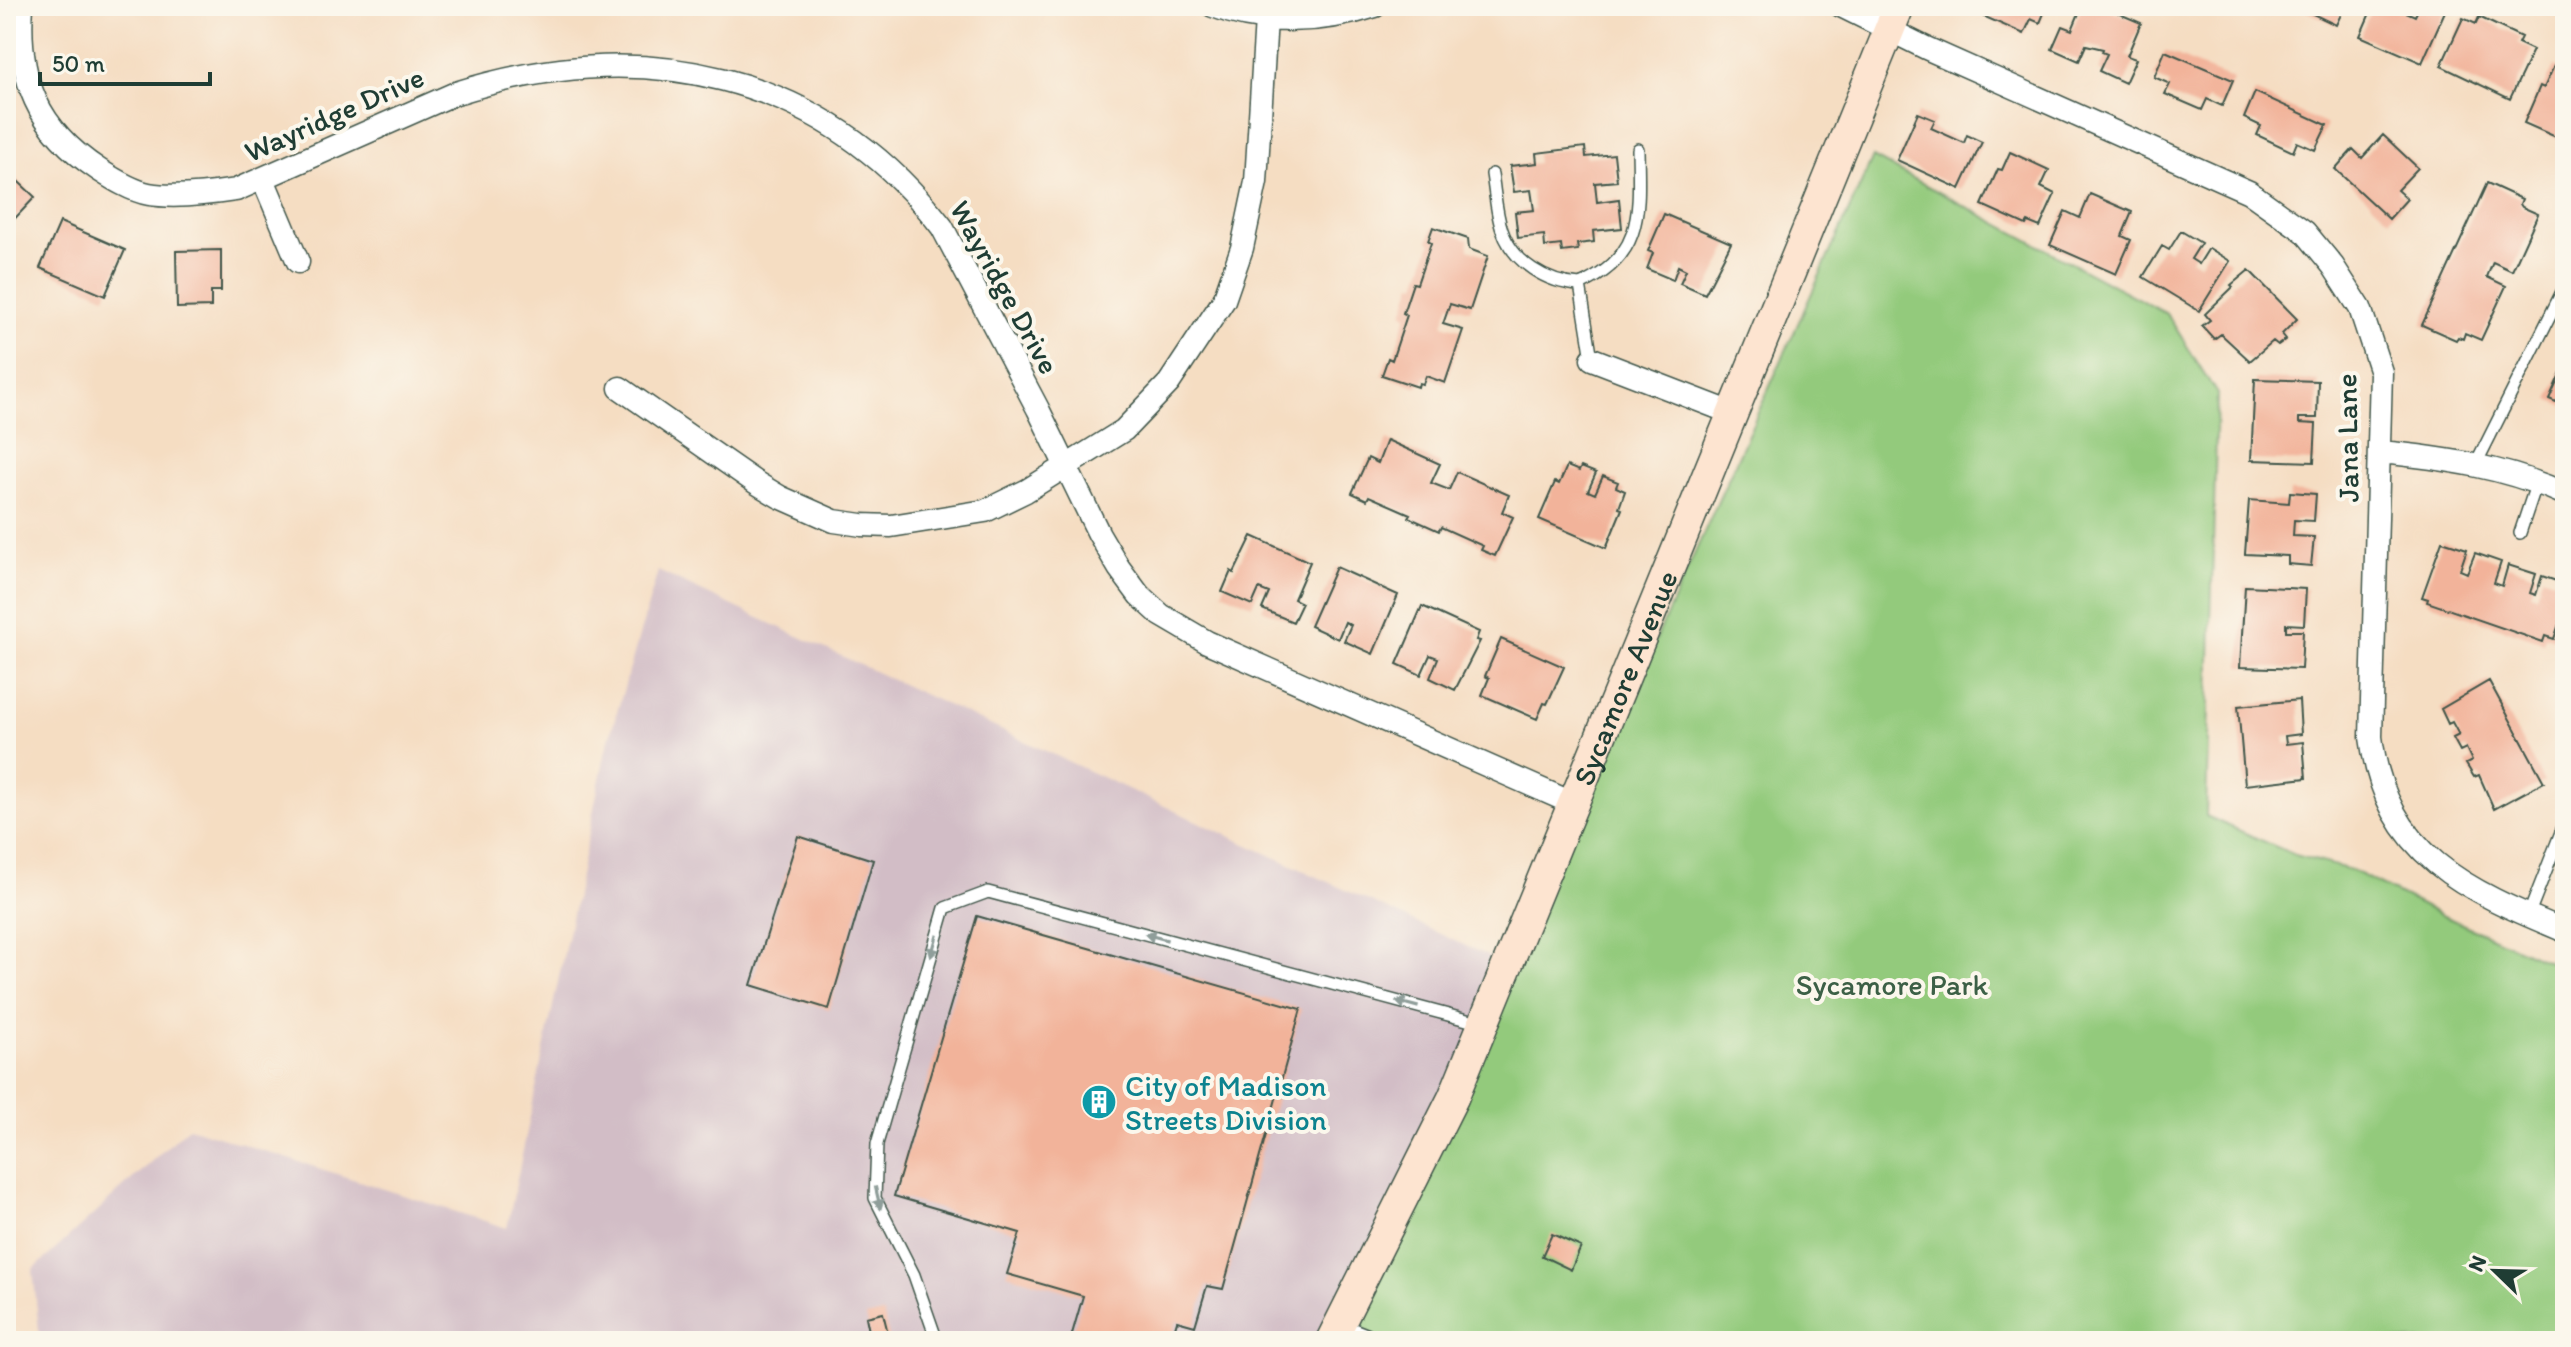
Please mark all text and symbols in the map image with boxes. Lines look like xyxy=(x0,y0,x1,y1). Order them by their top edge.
scale bar xyxy=(40,36,210,86)
text: 50 m xyxy=(52,49,105,78)
street label: Wayridge Drive xyxy=(238,58,430,170)
street label: Wayridge Drive xyxy=(942,194,1068,380)
street label: Jana Lane xyxy=(2327,373,2367,503)
street label: Sycamore Avenue xyxy=(1564,565,1685,791)
one-way arrow xyxy=(1144,930,1169,942)
one-way arrow xyxy=(927,935,940,959)
park label: Sycamore Park xyxy=(1796,966,1989,1003)
one-way arrow xyxy=(1395,998,1420,1010)
place label: City of Madison Streets Division xyxy=(1125,1067,1327,1138)
building icon: City of Madison Streets Division xyxy=(1080,1083,1118,1121)
one-way arrow xyxy=(872,1185,885,1210)
north arrow xyxy=(2455,1231,2535,1311)
text: N xyxy=(2462,1251,2492,1275)

